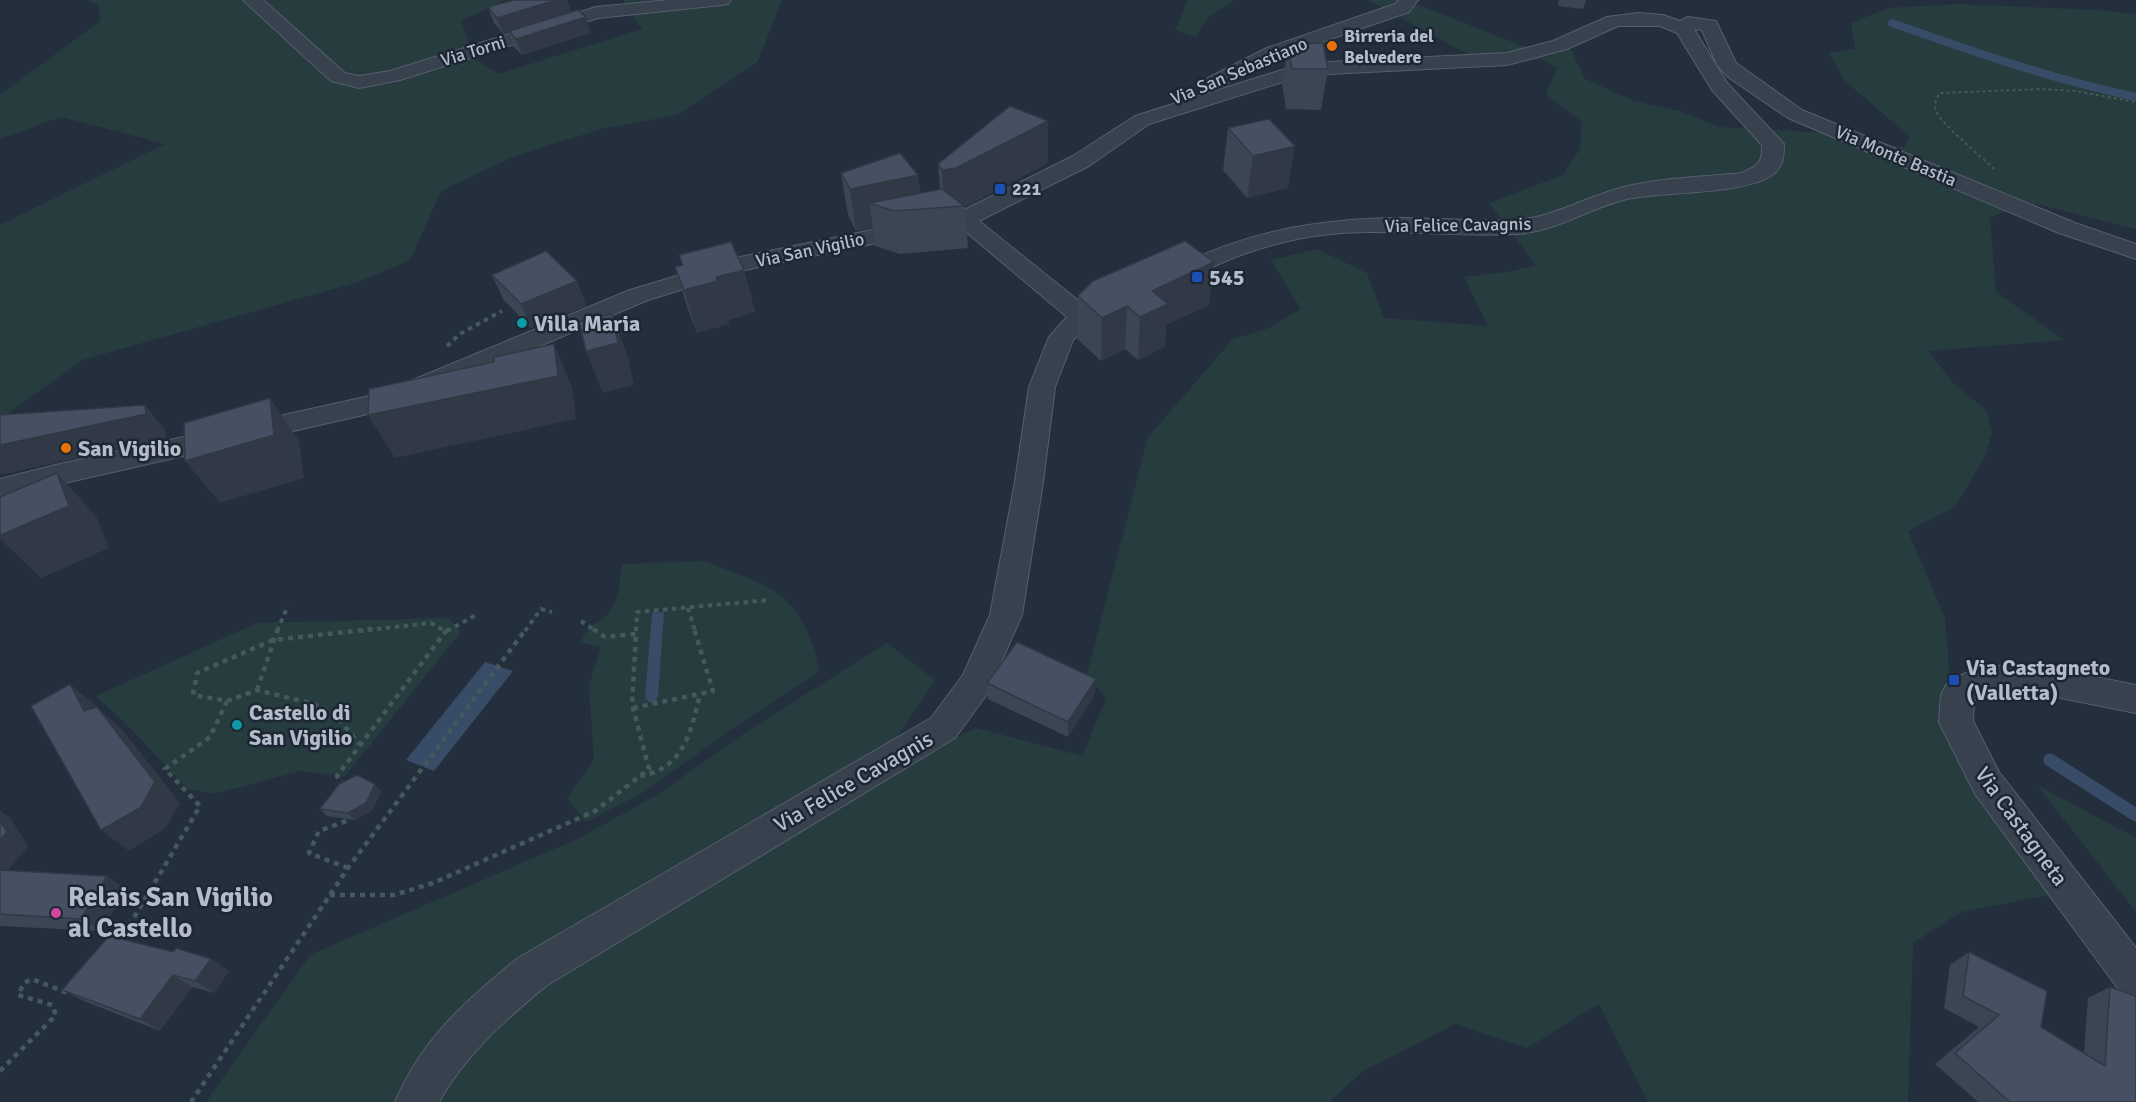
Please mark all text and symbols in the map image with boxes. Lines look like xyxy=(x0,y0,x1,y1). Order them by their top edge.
place label: Birreria del Belvedere xyxy=(1344,25,1434,68)
street label: Via Torni xyxy=(438,31,508,71)
street label: Via San Sebastiano xyxy=(1167,32,1311,110)
marker: Birreria del Belvedere xyxy=(1325,39,1339,53)
street label: Via Monte Bastia xyxy=(1832,121,1960,191)
place label: 221 xyxy=(1012,178,1041,200)
marker: 221 xyxy=(993,182,1007,196)
street label: Via Felice Cavagnis xyxy=(1385,213,1532,237)
street label: Via San Vigilio xyxy=(754,228,866,272)
place label: 545 xyxy=(1209,264,1245,291)
marker: 545 xyxy=(1190,270,1204,284)
place label: Villa Maria xyxy=(534,310,640,337)
marker: Villa Maria xyxy=(515,316,529,330)
place label: San Vigilio xyxy=(78,435,181,462)
marker: San Vigilio xyxy=(59,441,73,455)
place label: Via Castagneto (Valletta) xyxy=(1966,654,2110,706)
marker: Via Castagneto (Valletta) xyxy=(1947,673,1961,687)
place label: Castello di San Vigilio xyxy=(249,699,352,751)
marker: Castello di San Vigilio xyxy=(230,718,244,732)
street label: Via Felice Cavagnis xyxy=(769,725,938,838)
street label: Via Castagneta xyxy=(1969,761,2074,891)
place label: Relais San Vigilio al Castello xyxy=(68,881,273,945)
marker: Relais San Vigilio al Castello xyxy=(49,906,63,920)

